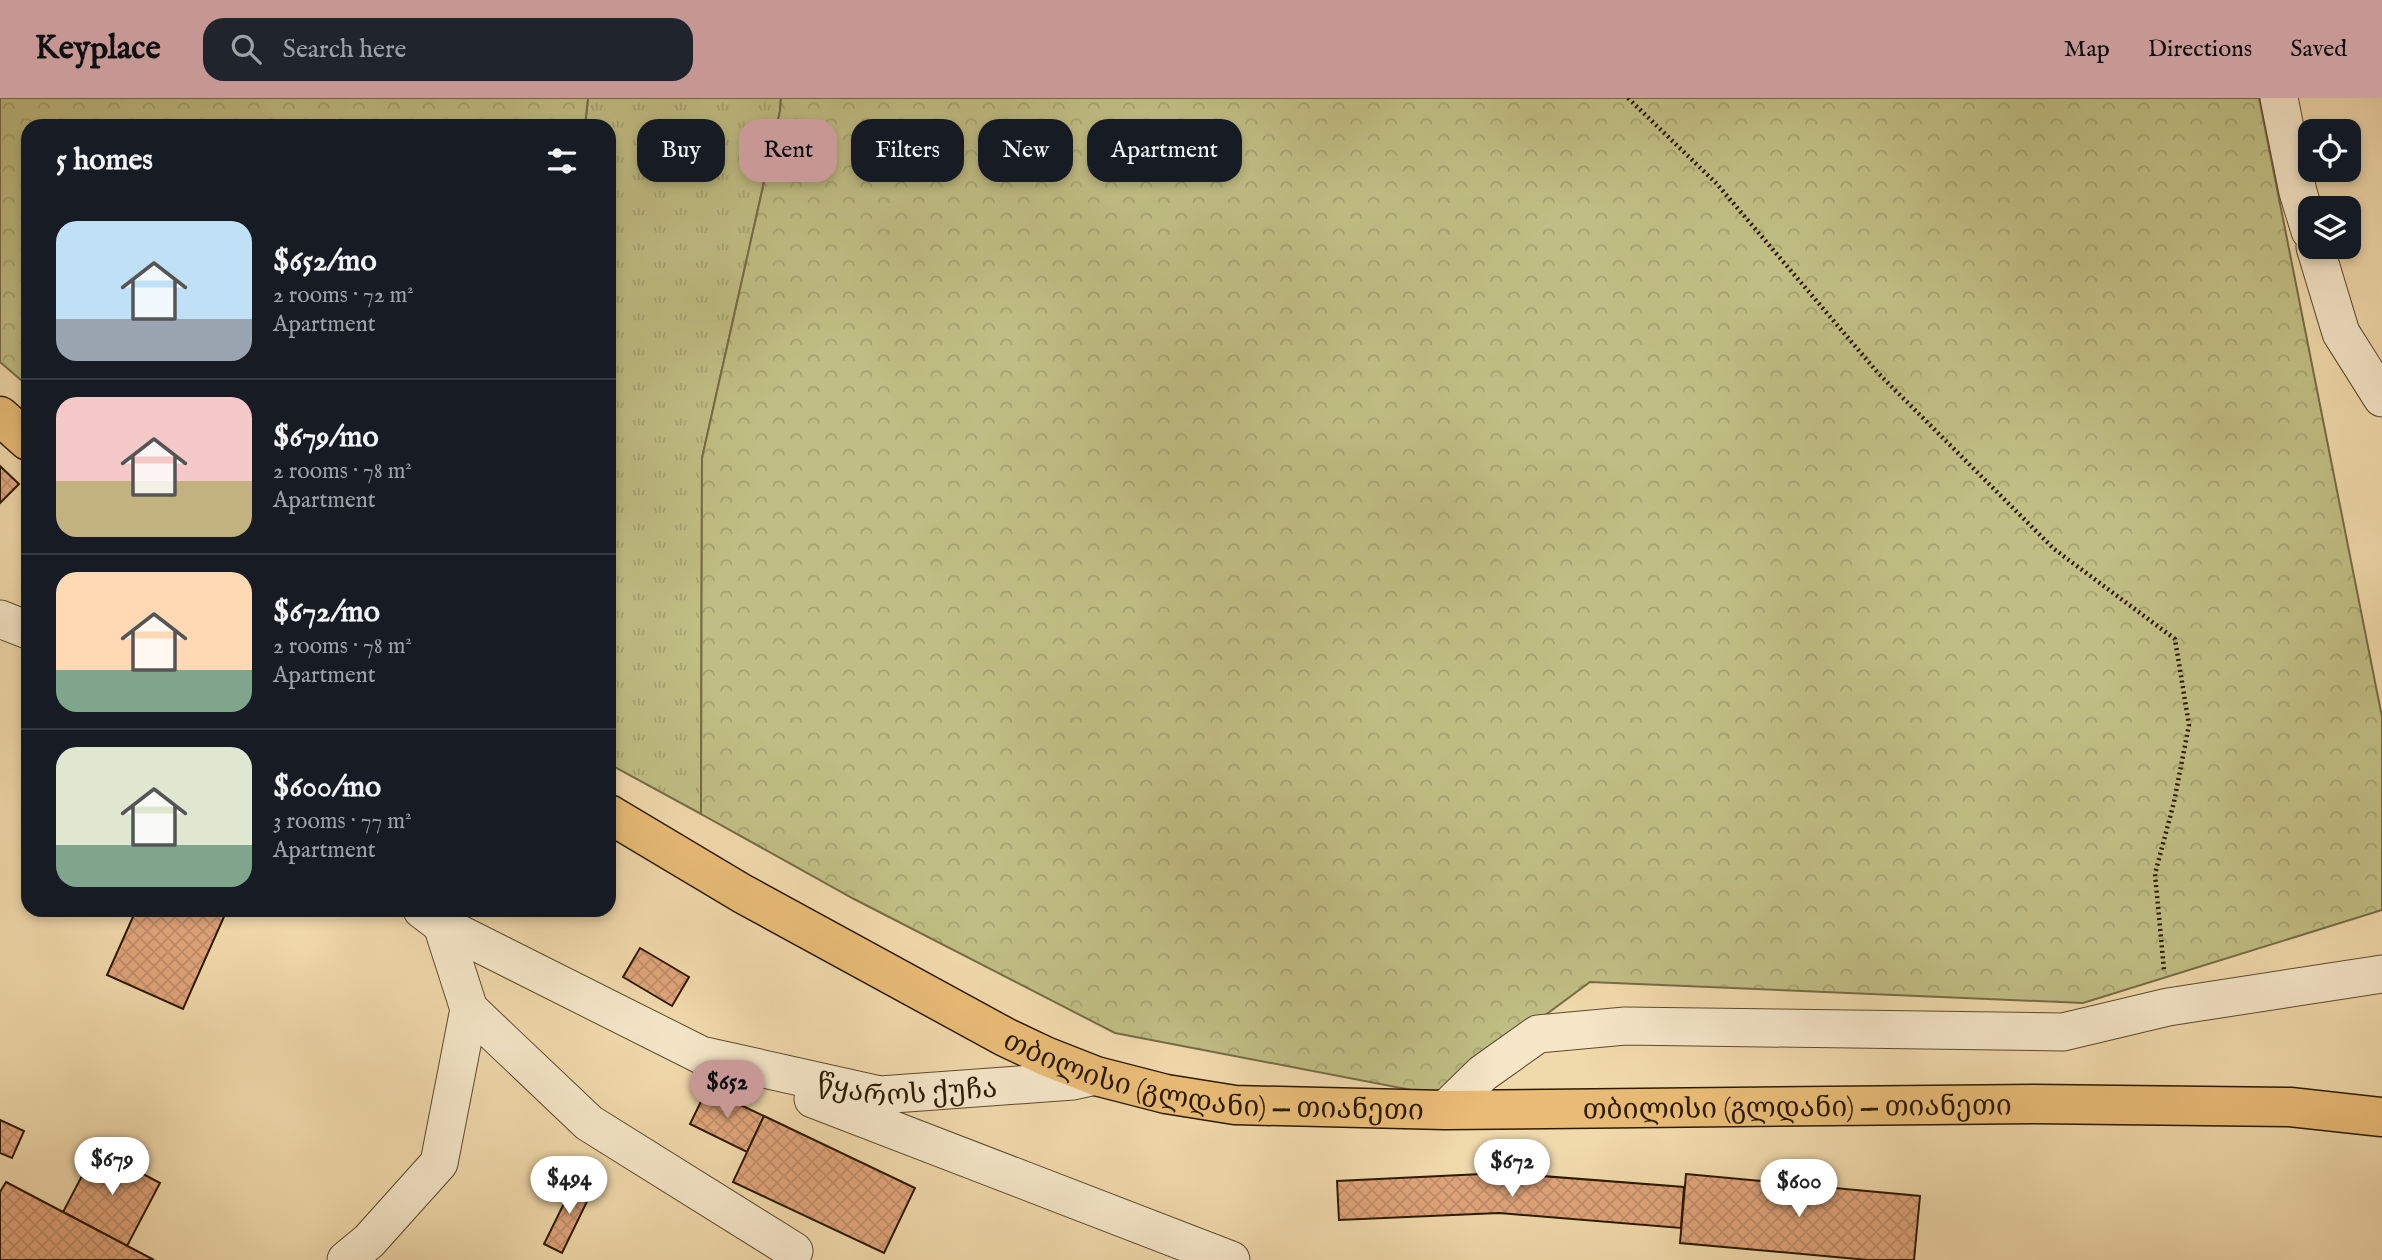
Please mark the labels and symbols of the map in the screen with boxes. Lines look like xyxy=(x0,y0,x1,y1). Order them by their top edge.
street label: თბილისი (გლდანი) — თიანეთი xyxy=(997,1024,1424,1129)
pin: $652 xyxy=(686,1060,768,1120)
street label: წყაროს ქუჩა xyxy=(813,1066,998,1116)
street label: თბილისი (გლდანი) — თიანეთი xyxy=(1582,1089,2012,1129)
pin: $679 xyxy=(71,1138,153,1197)
pin: $672 xyxy=(1471,1140,1553,1199)
pin: $494 xyxy=(528,1156,610,1216)
pin: $600 xyxy=(1758,1160,1840,1219)

